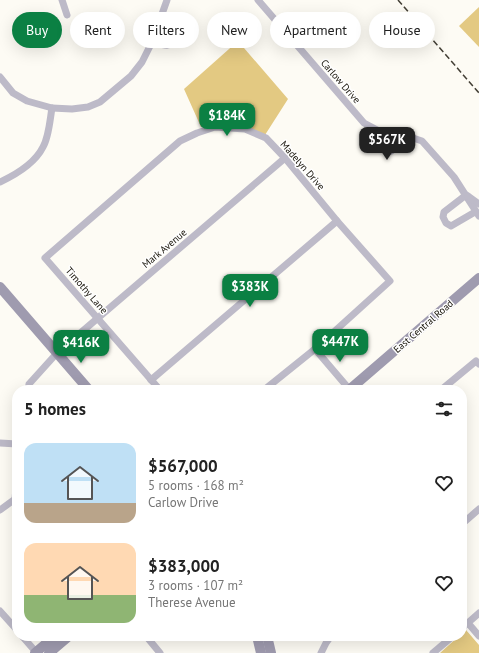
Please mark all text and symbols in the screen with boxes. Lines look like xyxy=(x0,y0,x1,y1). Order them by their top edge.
chip: Buy xyxy=(12,12,62,48)
chip: Rent xyxy=(70,12,125,48)
chip: Filters xyxy=(133,12,199,48)
chip: New xyxy=(207,12,262,48)
chip: Apartment xyxy=(270,12,361,48)
chip: House xyxy=(369,12,435,48)
street label: Carlow Drive xyxy=(318,57,363,106)
pin: $184K xyxy=(199,103,255,137)
text: $184K xyxy=(208,107,246,124)
pin: $567K xyxy=(359,127,415,161)
text: $567K xyxy=(368,131,406,148)
street label: Madelyn Drive xyxy=(278,138,328,193)
street label: Mark Avenue xyxy=(139,226,189,271)
street label: Timothy Lane xyxy=(63,264,111,316)
pin: $383K xyxy=(222,274,278,308)
text: $383K xyxy=(231,278,269,295)
street label: East Central Road xyxy=(391,297,456,356)
pin: $447K xyxy=(312,329,368,363)
pin: $416K xyxy=(53,330,109,364)
text: $447K xyxy=(321,333,359,350)
text: $416K xyxy=(62,334,100,351)
text: 5 homes xyxy=(24,398,86,420)
icon: filters xyxy=(433,398,455,420)
text: $567,000 xyxy=(148,455,218,477)
icon: home xyxy=(56,459,104,507)
icon: heart xyxy=(433,472,455,494)
text: 5 rooms · 168 m² xyxy=(148,477,244,494)
text: Carlow Drive xyxy=(148,494,219,511)
text: $383,000 xyxy=(148,555,220,577)
icon: home xyxy=(56,559,104,607)
icon: heart xyxy=(433,572,455,594)
text: 3 rooms · 107 m² xyxy=(148,577,243,594)
text: Therese Avenue xyxy=(148,594,236,611)

